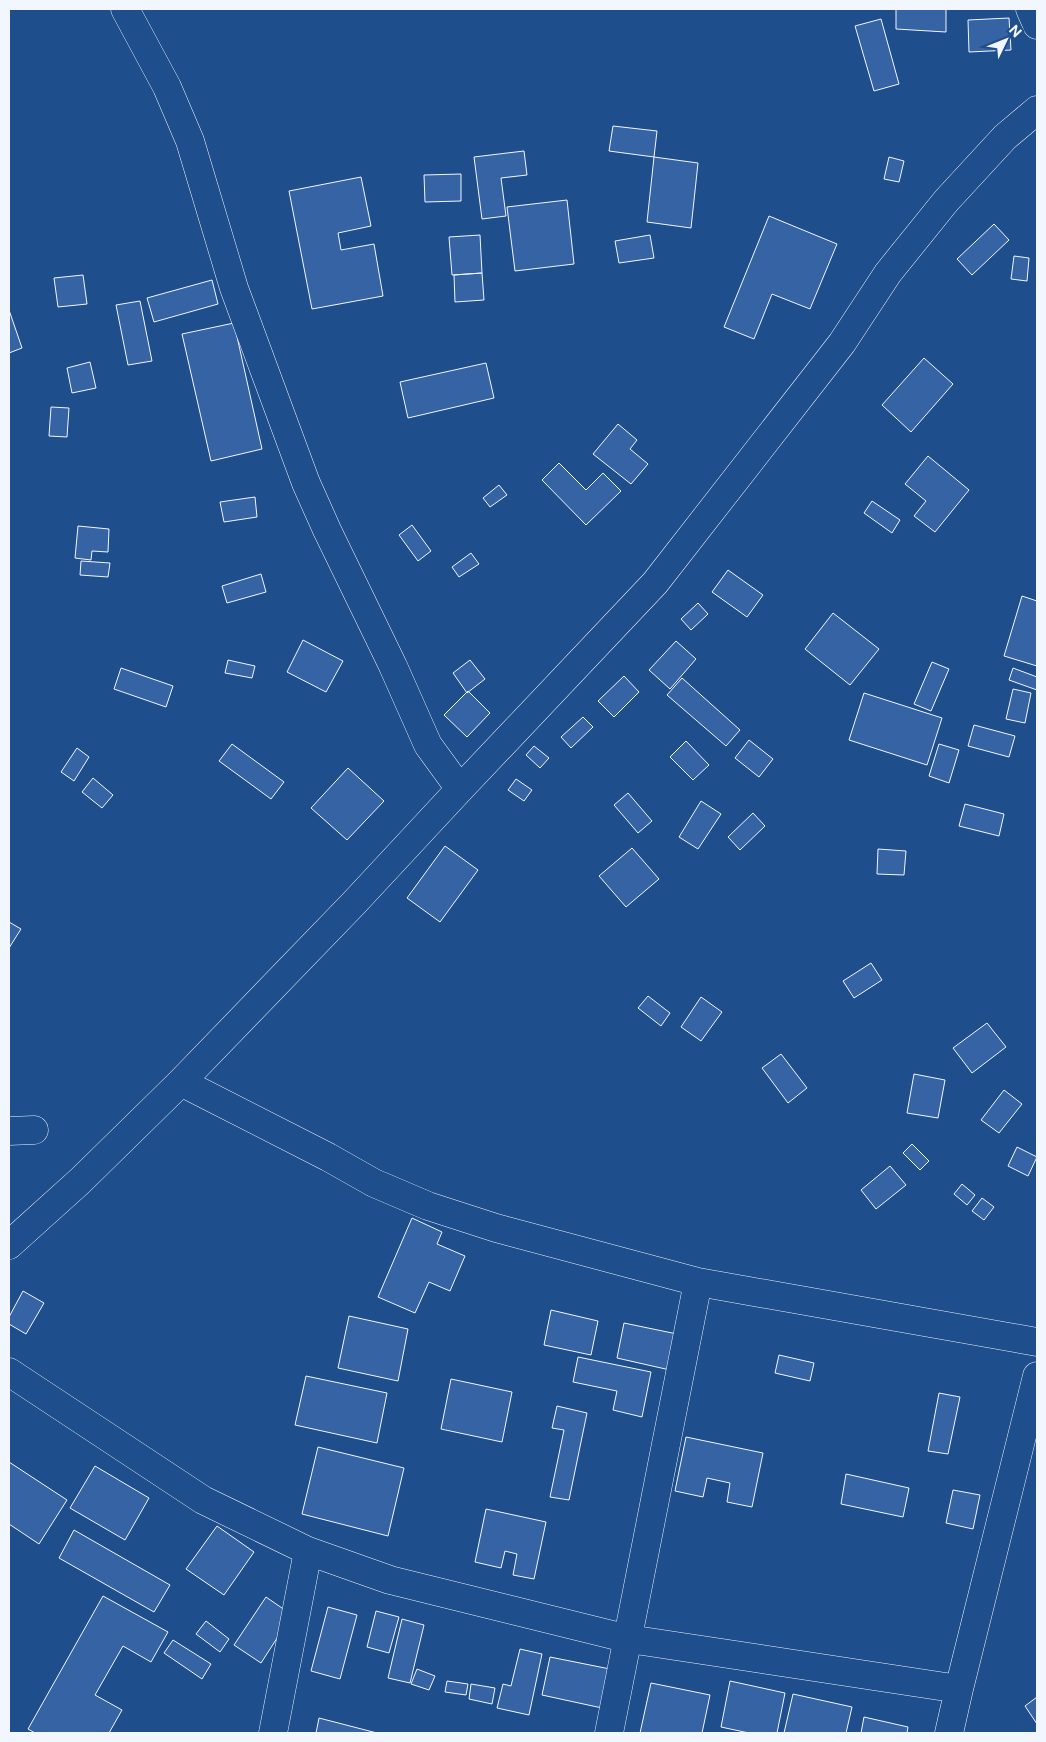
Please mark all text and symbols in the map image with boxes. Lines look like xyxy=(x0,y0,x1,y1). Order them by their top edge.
north arrow xyxy=(981,15,1031,65)
text: N xyxy=(1006,22,1025,41)

